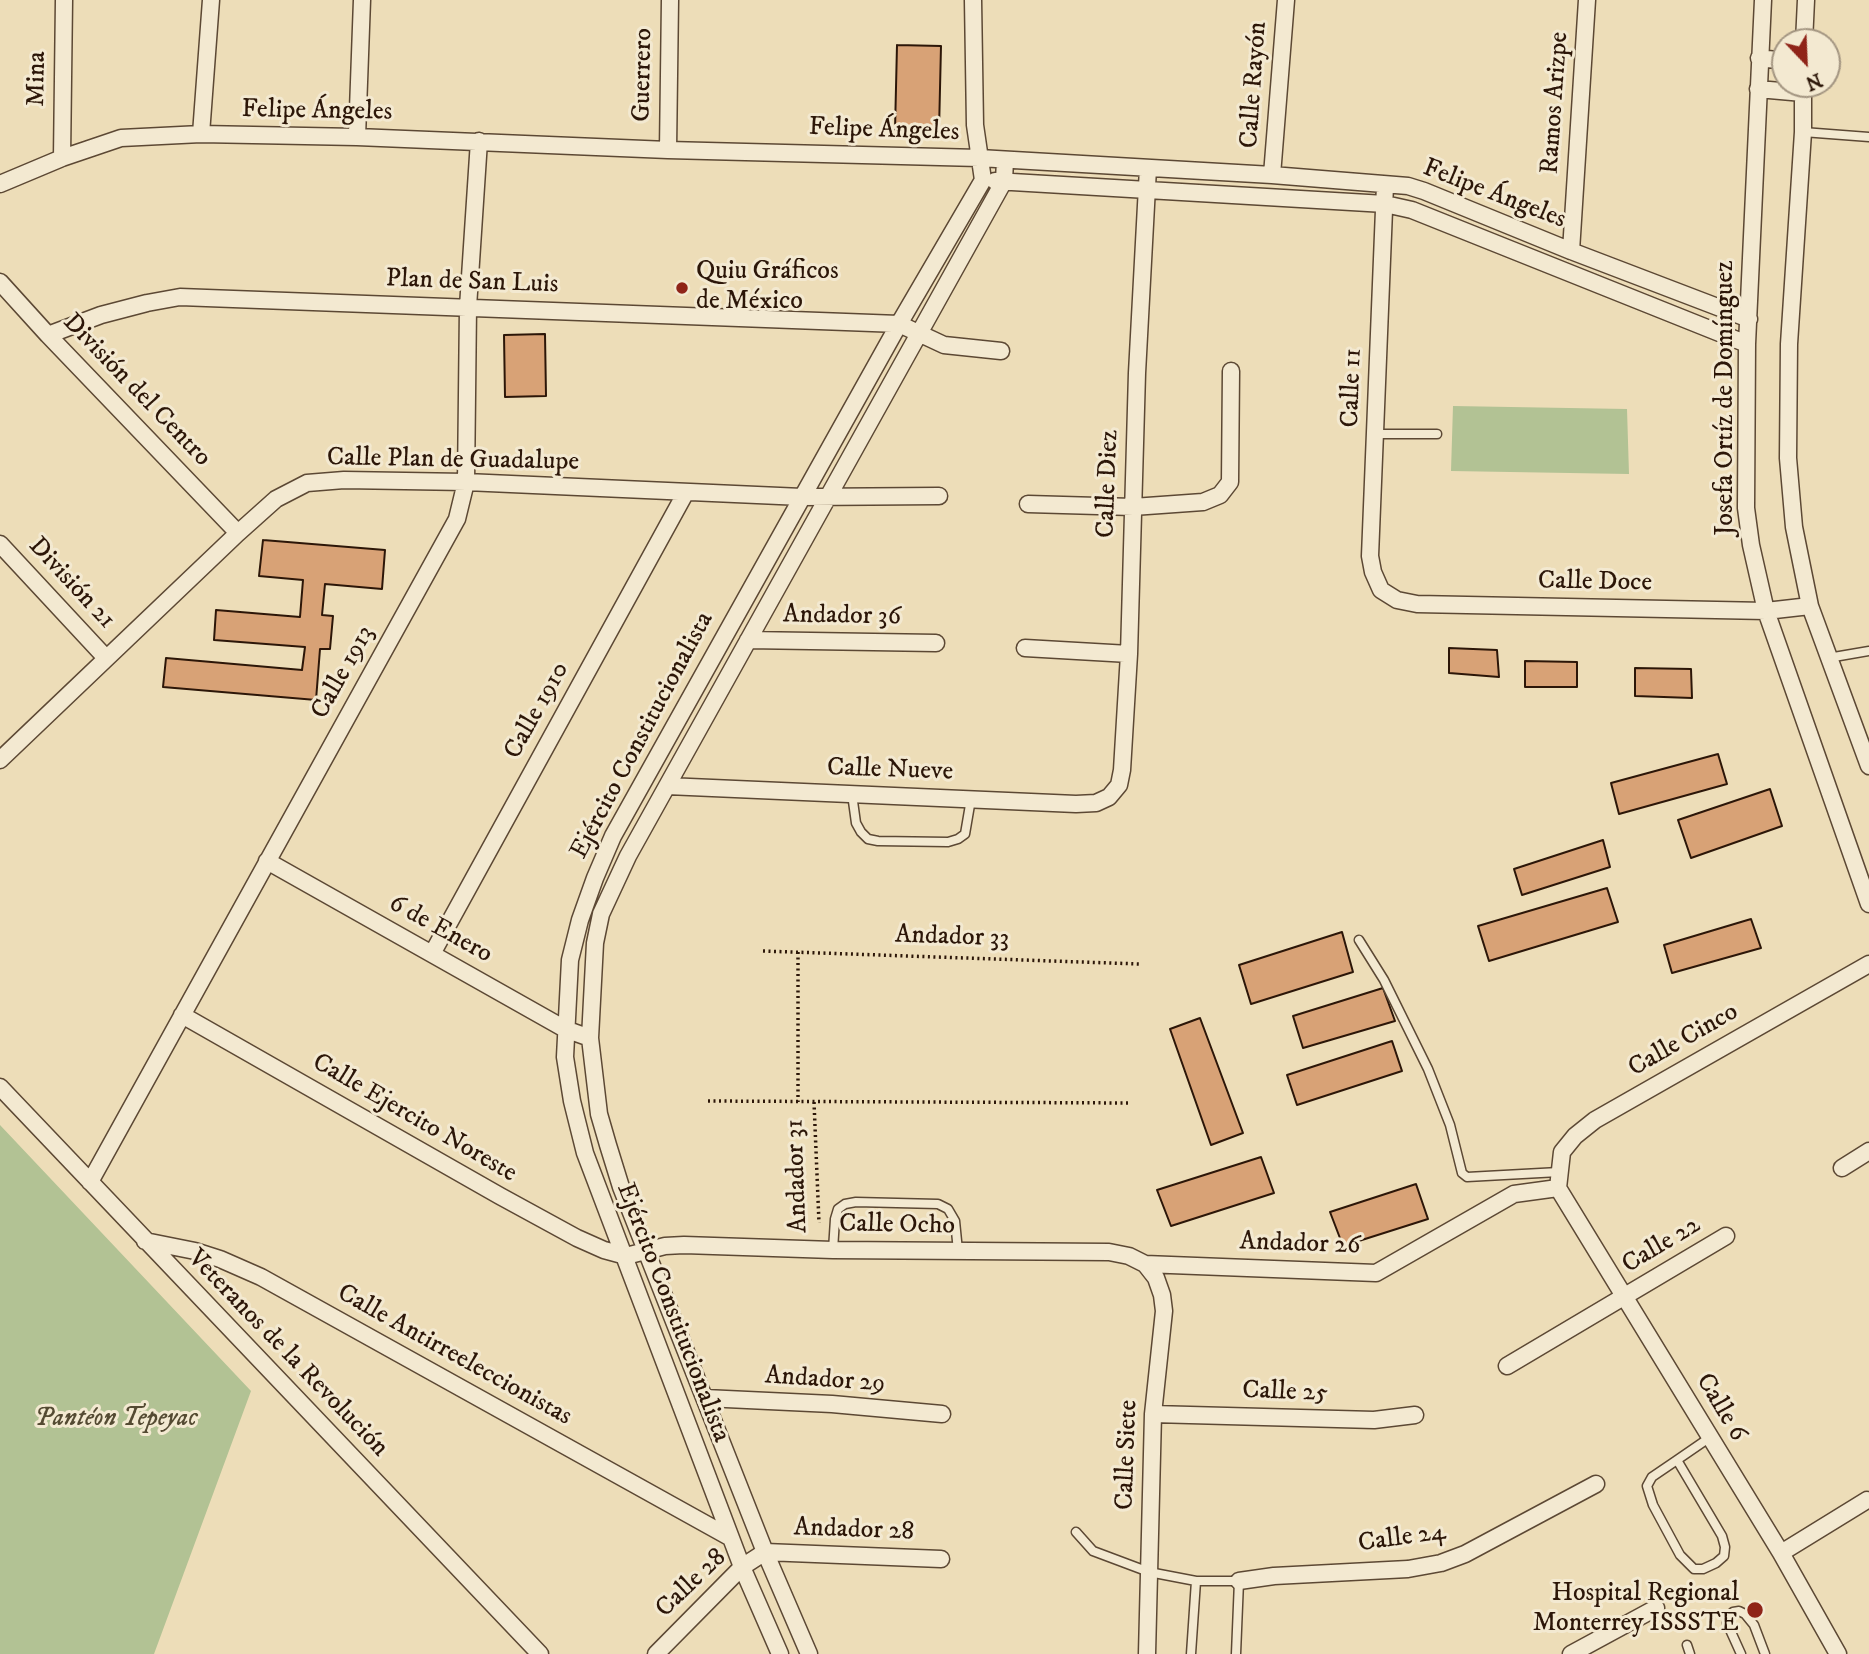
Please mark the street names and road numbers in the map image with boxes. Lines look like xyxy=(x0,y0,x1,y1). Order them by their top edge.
street label: Calle Rayón xyxy=(1235,21,1275,149)
street label: Guerrero xyxy=(628,28,660,122)
street label: Ramos Arizpe xyxy=(1535,31,1577,175)
street label: Mina xyxy=(22,51,54,107)
street label: Felipe Ángeles xyxy=(241,95,393,129)
street label: Felipe Ángeles xyxy=(808,113,960,149)
street label: Felipe Ángeles xyxy=(1418,153,1570,237)
street label: Josefa Ortíz de Domínguez xyxy=(1711,260,1743,536)
street label: Plan de San Luis xyxy=(385,264,559,302)
street label: División del Centro xyxy=(55,308,217,474)
street label: Calle 11 xyxy=(1336,348,1370,428)
street label: Calle Diez xyxy=(1092,429,1126,539)
street label: Calle Plan de Guadalupe xyxy=(327,443,579,479)
street label: División 21 xyxy=(21,532,121,636)
street label: Calle Doce xyxy=(1538,566,1652,600)
street label: Andador 36 xyxy=(783,600,901,634)
street label: Ejército Constitucionalista xyxy=(565,607,721,865)
street label: Calle 1913 xyxy=(306,621,382,725)
street label: Calle 1910 xyxy=(499,657,577,765)
street label: Calle Nueve xyxy=(826,753,954,789)
street label: 6 de Enero xyxy=(383,889,497,971)
street label: Andador 33 xyxy=(894,920,1010,956)
street label: Calle Cinco xyxy=(1624,997,1744,1085)
street label: Calle Ejercito Noreste xyxy=(306,1048,522,1190)
street label: Andador 31 xyxy=(780,1118,816,1234)
street label: Ejército Constitucionalista xyxy=(608,1179,736,1447)
street label: Calle Ocho xyxy=(839,1209,955,1243)
street label: Calle 22 xyxy=(1617,1211,1707,1281)
street label: Andador 26 xyxy=(1239,1227,1361,1263)
street label: Veteranos de la Revolución xyxy=(180,1244,394,1464)
street label: Calle Antirreeleccionistas xyxy=(331,1279,577,1433)
street label: Andador 29 xyxy=(764,1361,886,1401)
street label: Calle 6 xyxy=(1688,1368,1752,1448)
street label: Calle 25 xyxy=(1242,1376,1328,1410)
street label: Calle Siete xyxy=(1110,1399,1146,1511)
street label: Andador 28 xyxy=(793,1513,915,1549)
street label: Calle 24 xyxy=(1356,1517,1448,1561)
street label: Calle 28 xyxy=(650,1543,734,1625)

